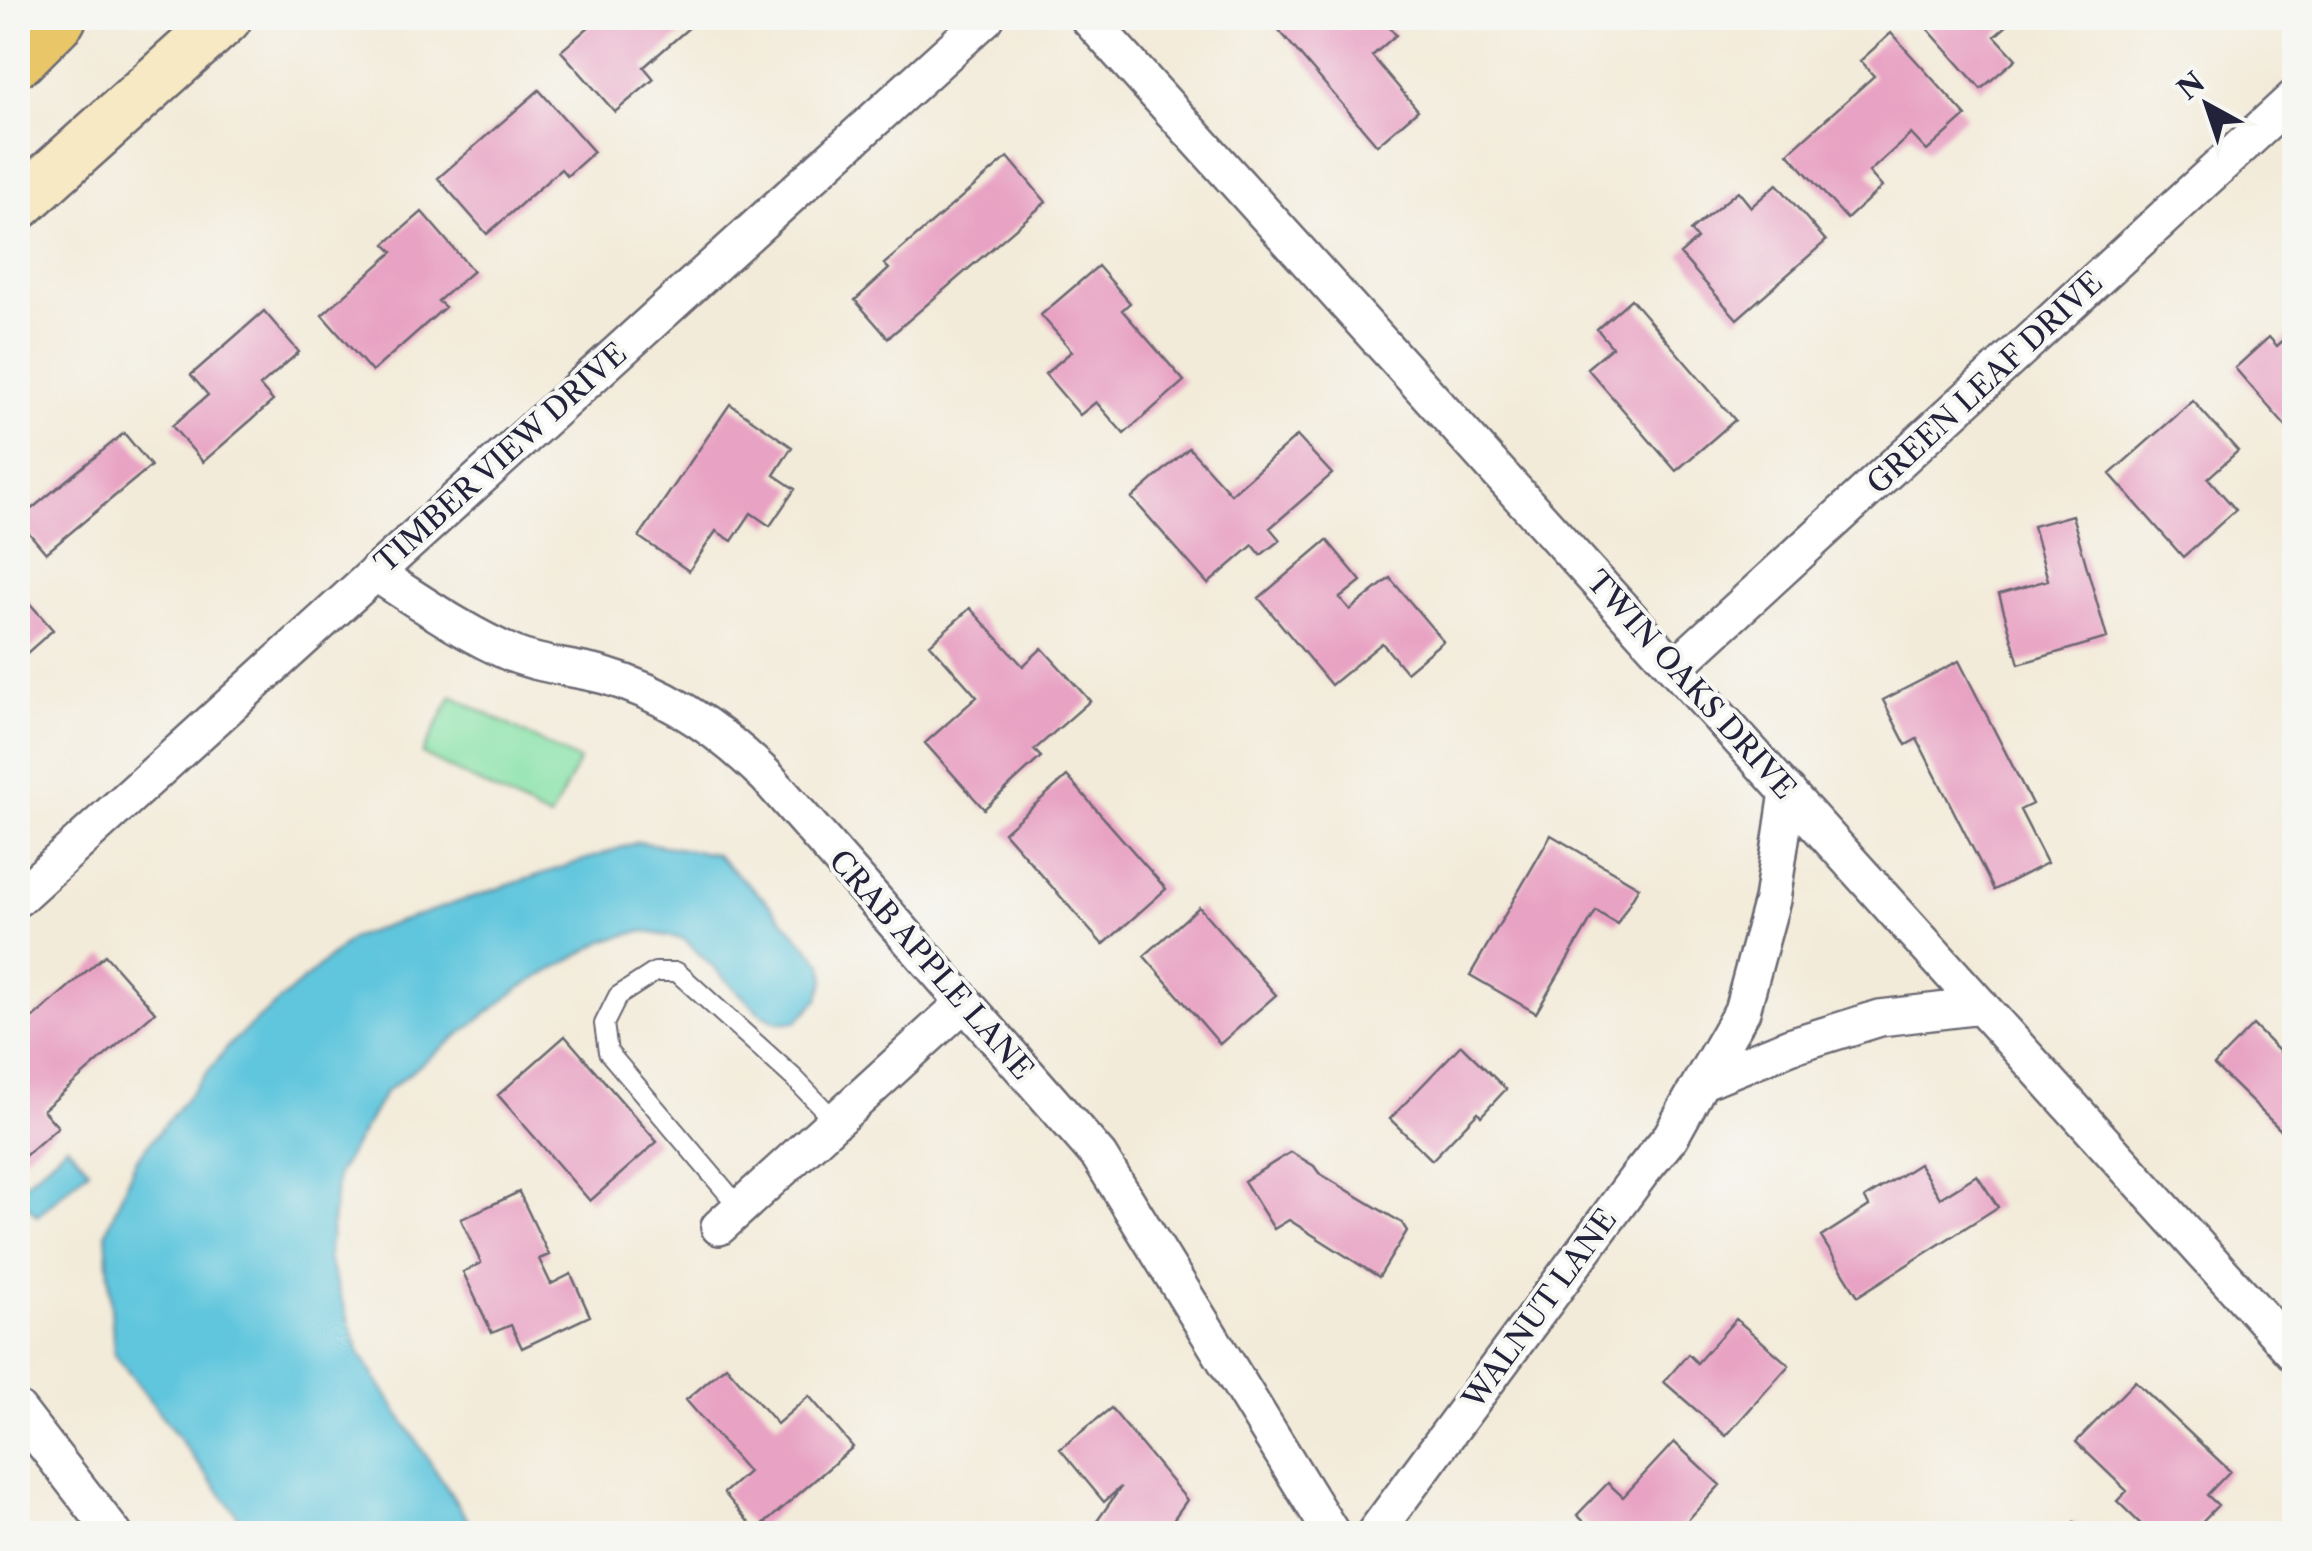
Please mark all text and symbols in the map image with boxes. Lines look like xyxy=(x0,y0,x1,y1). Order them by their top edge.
north arrow xyxy=(2157,55,2257,155)
text: N xyxy=(2171,65,2211,107)
street label: GREEN LEAF DRIVE xyxy=(1859,264,2110,501)
street label: TIMBER VIEW DRIVE xyxy=(367,335,634,580)
street label: TWIN OAKS DRIVE xyxy=(1579,563,1804,806)
street label: CRAB APPLE LANE xyxy=(822,842,1041,1087)
street label: WALNUT LANE xyxy=(1454,1202,1624,1416)

